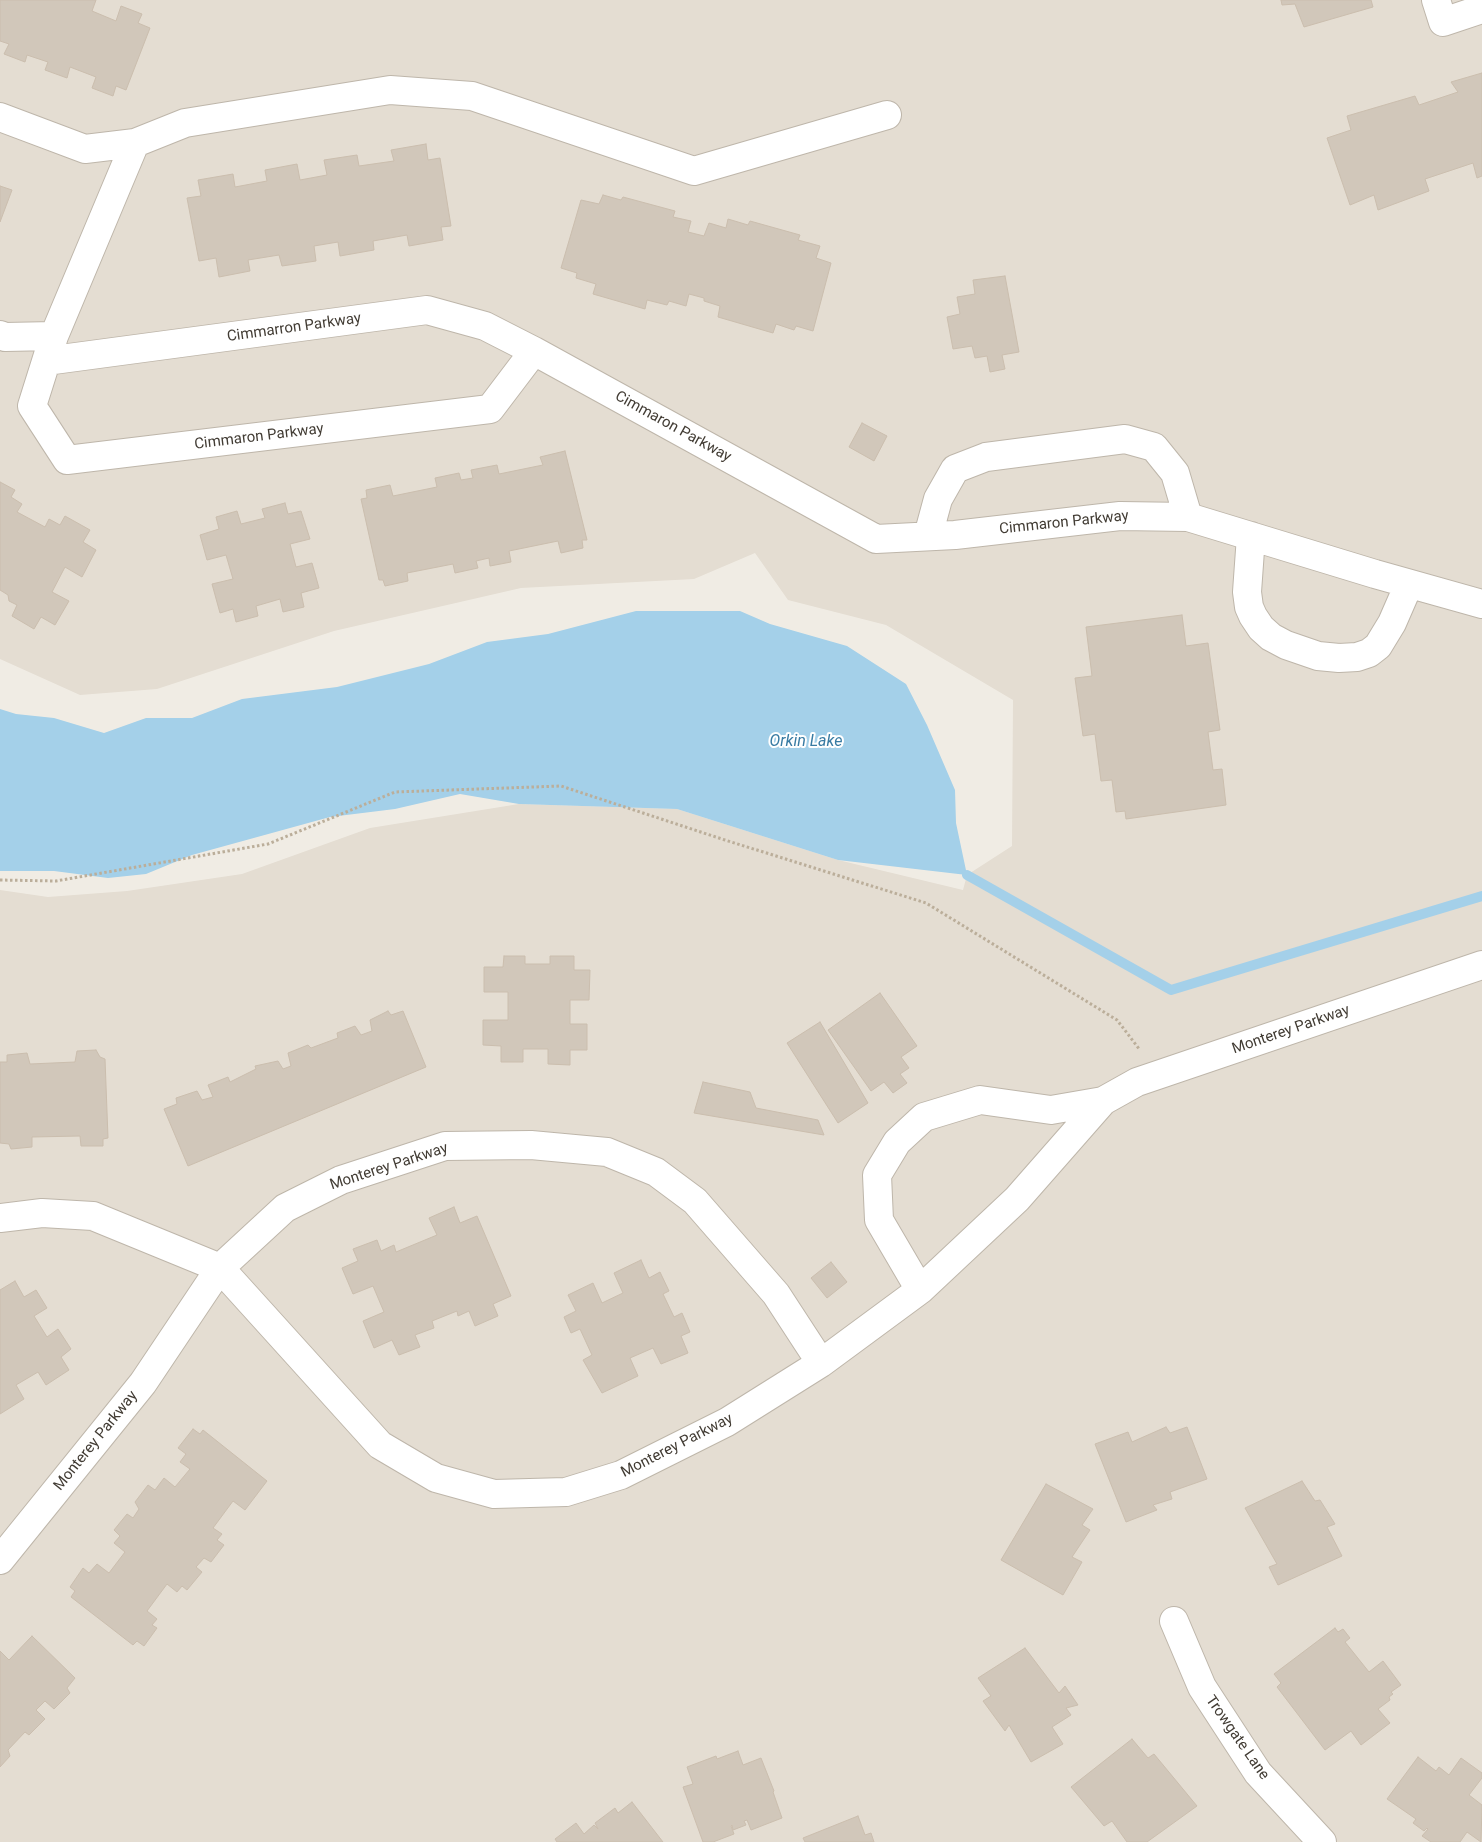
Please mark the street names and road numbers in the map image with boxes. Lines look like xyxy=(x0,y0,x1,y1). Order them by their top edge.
street label: Cimmarron Parkway xyxy=(226,310,362,346)
street label: Cimmaron Parkway xyxy=(612,388,734,466)
street label: Cimmaron Parkway xyxy=(193,420,325,454)
street label: Cimmaron Parkway xyxy=(998,507,1130,539)
street label: Monterey Parkway xyxy=(1230,1001,1352,1059)
street label: Monterey Parkway xyxy=(328,1139,450,1195)
street label: Monterey Parkway xyxy=(50,1388,142,1494)
street label: Monterey Parkway xyxy=(618,1410,736,1482)
street label: Trowgate Lane xyxy=(1201,1692,1273,1784)

